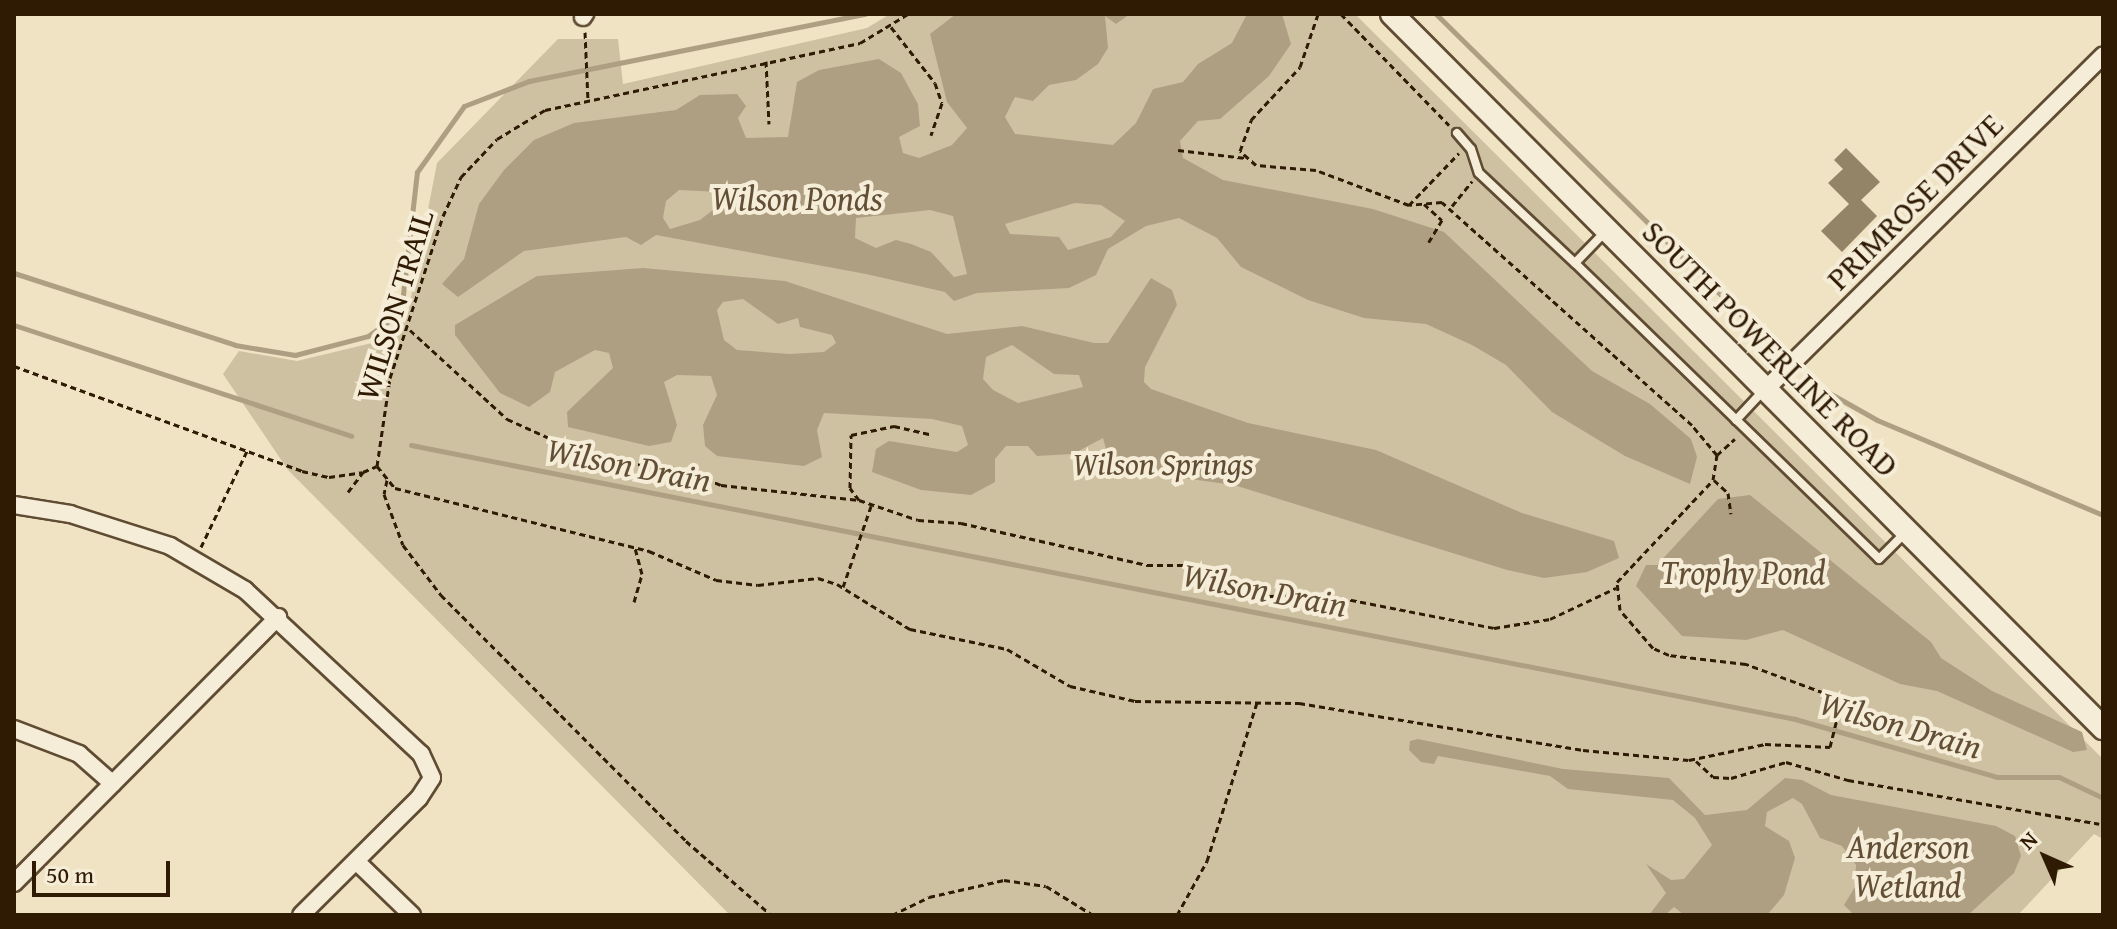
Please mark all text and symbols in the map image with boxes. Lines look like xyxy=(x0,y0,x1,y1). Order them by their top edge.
street label: PRIMROSE DRIVE xyxy=(1819,106,2011,298)
water label: Wilson Ponds xyxy=(712,178,882,218)
street label: WILSON TRAIL xyxy=(348,205,442,405)
street label: SOUTH POWERLINE ROAD xyxy=(1634,213,1906,485)
water label: Wilson Drain xyxy=(543,428,715,500)
park label: Wilson Springs xyxy=(1073,445,1253,483)
water label: Trophy Pond xyxy=(1660,552,1826,592)
water label: Wilson Drain xyxy=(1179,553,1351,625)
water label: Wilson Drain xyxy=(1815,681,1987,767)
north arrow xyxy=(2005,817,2085,897)
text: N xyxy=(2012,824,2045,857)
water label: Anderson Wetland xyxy=(1846,825,1970,904)
scale bar xyxy=(36,845,174,895)
text: 50 m xyxy=(46,857,94,892)

